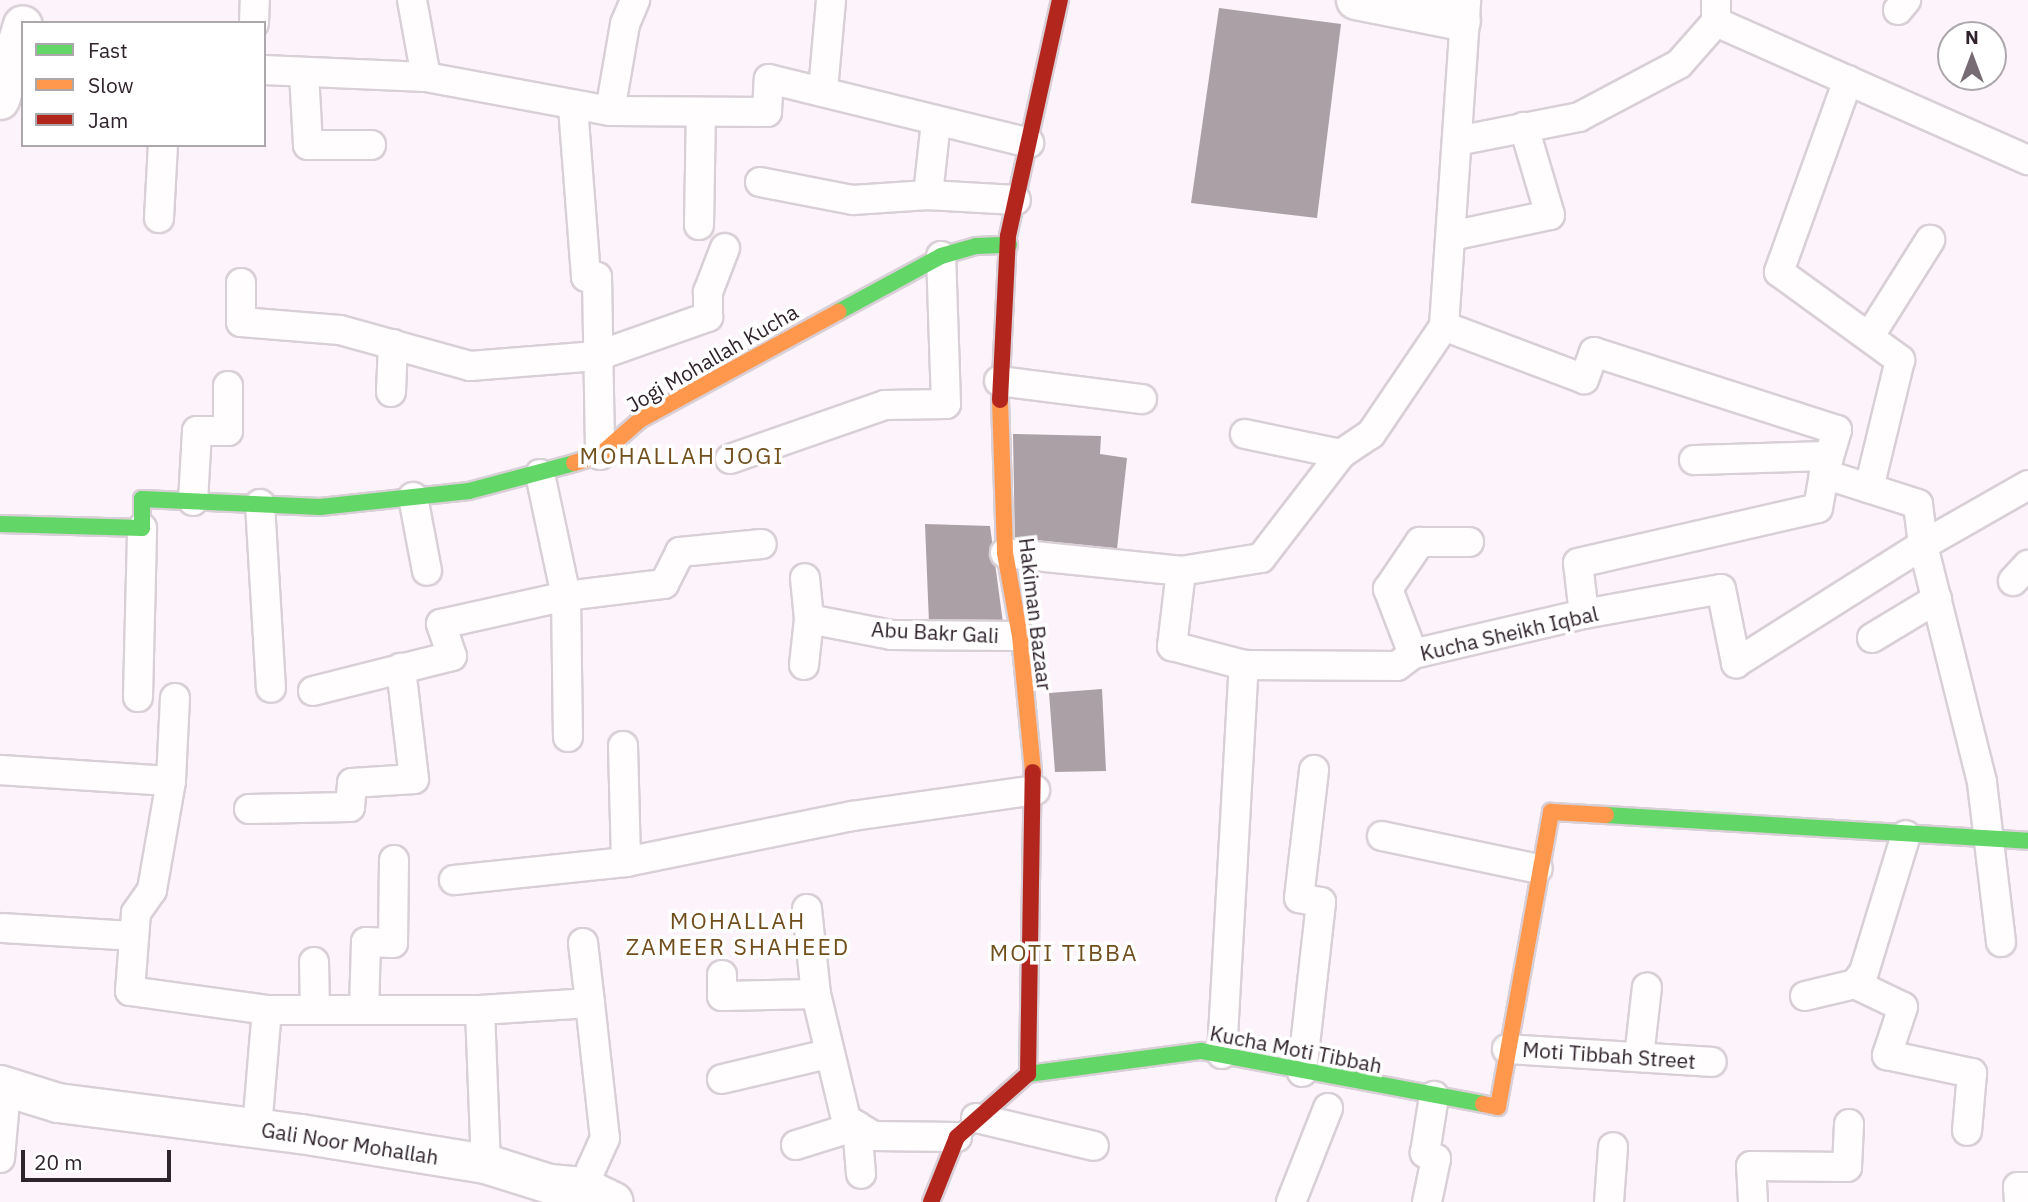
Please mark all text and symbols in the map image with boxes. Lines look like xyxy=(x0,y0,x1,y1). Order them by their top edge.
legend xyxy=(21,21,266,147)
north arrow xyxy=(1937,21,2007,91)
text: N xyxy=(1965,25,1979,49)
text: Fast xyxy=(88,36,128,64)
text: Slow xyxy=(88,71,134,99)
text: Jam xyxy=(88,106,128,134)
street label: Jogi Mohallah Kucha xyxy=(622,299,802,417)
district label: MOHALLAH JOGI xyxy=(581,441,783,469)
street label: Hakiman Bazaar xyxy=(1014,536,1058,692)
street label: Kucha Sheikh Iqbal xyxy=(1417,600,1601,666)
street label: Abu Bakr Gali xyxy=(870,616,1000,648)
district label: MOHALLAH ZAMEER SHAHEED xyxy=(627,906,849,960)
district label: MOTI TIBBA xyxy=(991,938,1137,966)
street label: Kucha Moti Tibbah xyxy=(1208,1020,1384,1078)
street label: Moti Tibbah Street xyxy=(1521,1036,1697,1074)
street label: Gali Noor Mohallah xyxy=(260,1117,440,1169)
scale bar xyxy=(24,1136,175,1180)
text: 20 m xyxy=(34,1148,83,1176)

